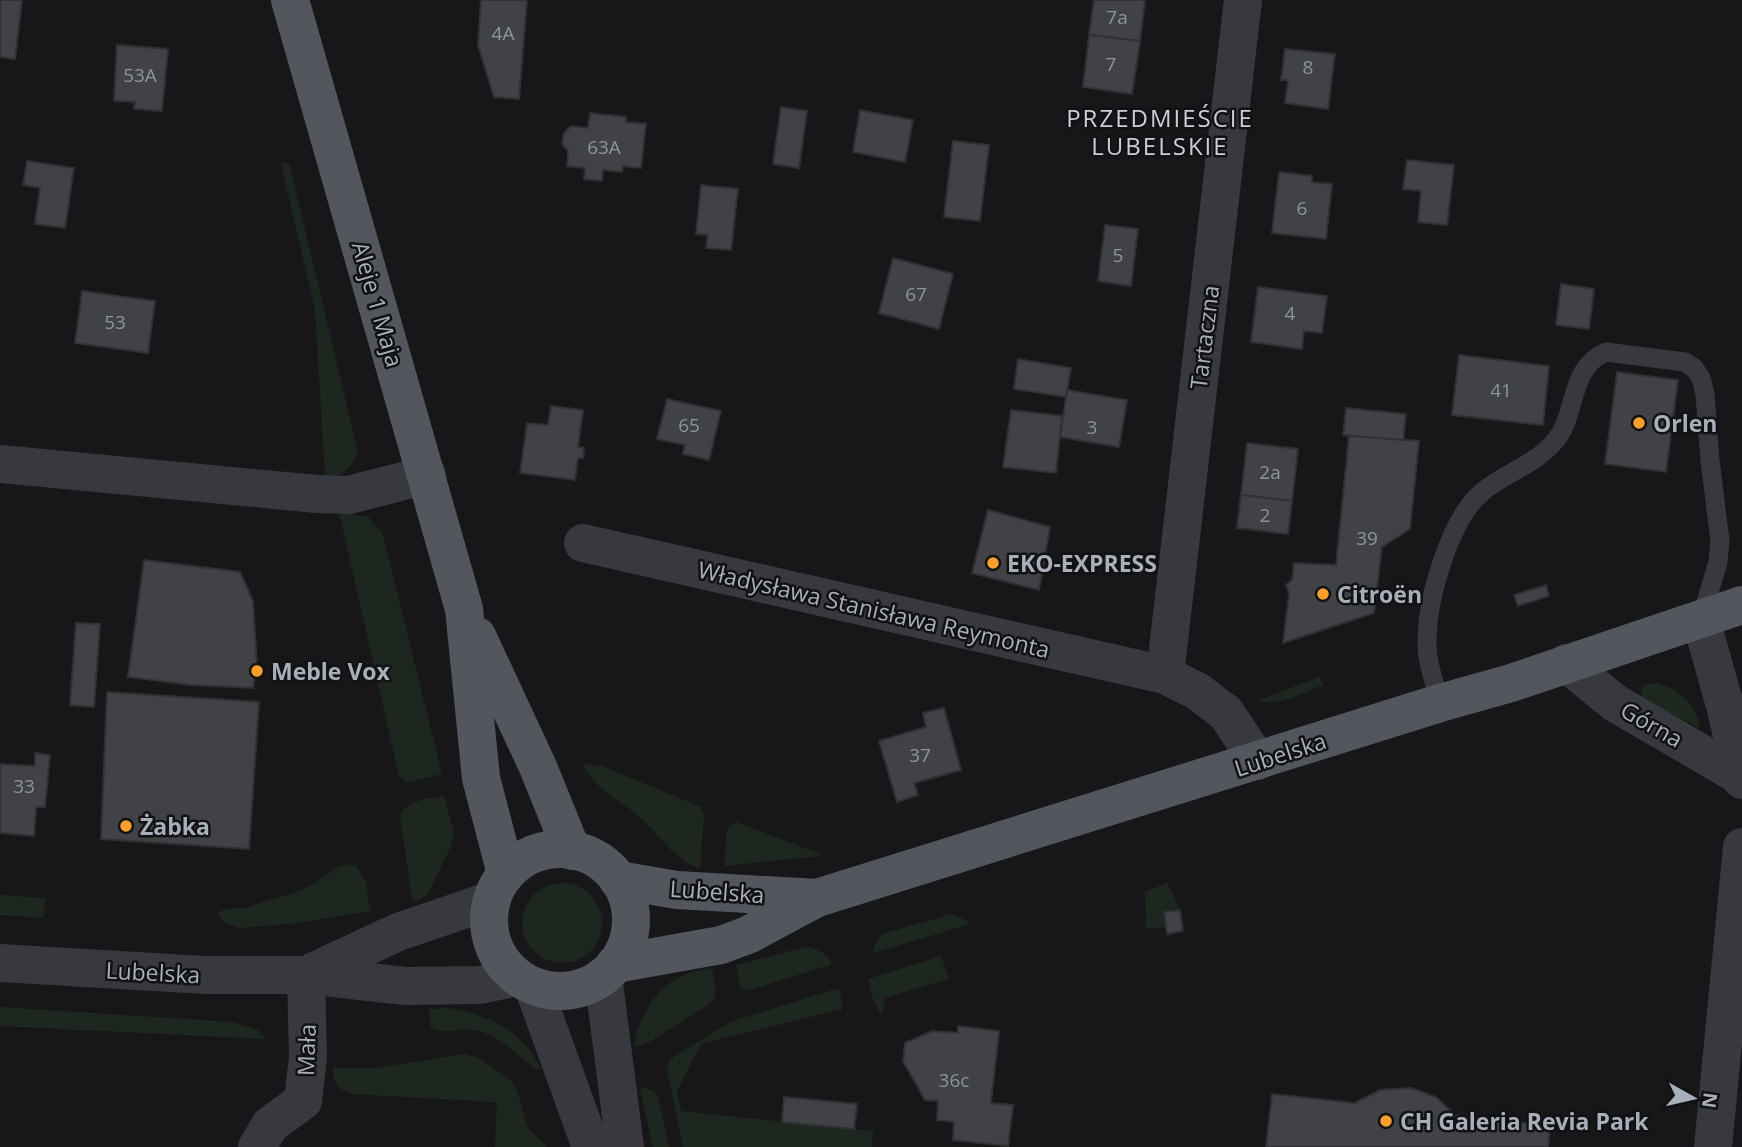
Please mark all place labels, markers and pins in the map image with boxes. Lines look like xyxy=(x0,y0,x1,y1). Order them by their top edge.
place label: Orlen xyxy=(1653,407,1717,439)
marker: Orlen xyxy=(1631,415,1647,431)
place label: EKO-EXPRESS xyxy=(1007,547,1157,579)
marker: EKO-EXPRESS xyxy=(985,555,1001,571)
place label: Citroën xyxy=(1337,578,1422,610)
marker: Citroën xyxy=(1315,586,1331,602)
place label: Meble Vox xyxy=(271,655,391,687)
marker: Meble Vox xyxy=(249,663,265,679)
place label: Żabka xyxy=(140,810,210,842)
marker: Żabka xyxy=(118,818,134,834)
place label: CH Galeria Revia Park xyxy=(1400,1105,1649,1137)
marker: CH Galeria Revia Park xyxy=(1378,1113,1394,1129)

